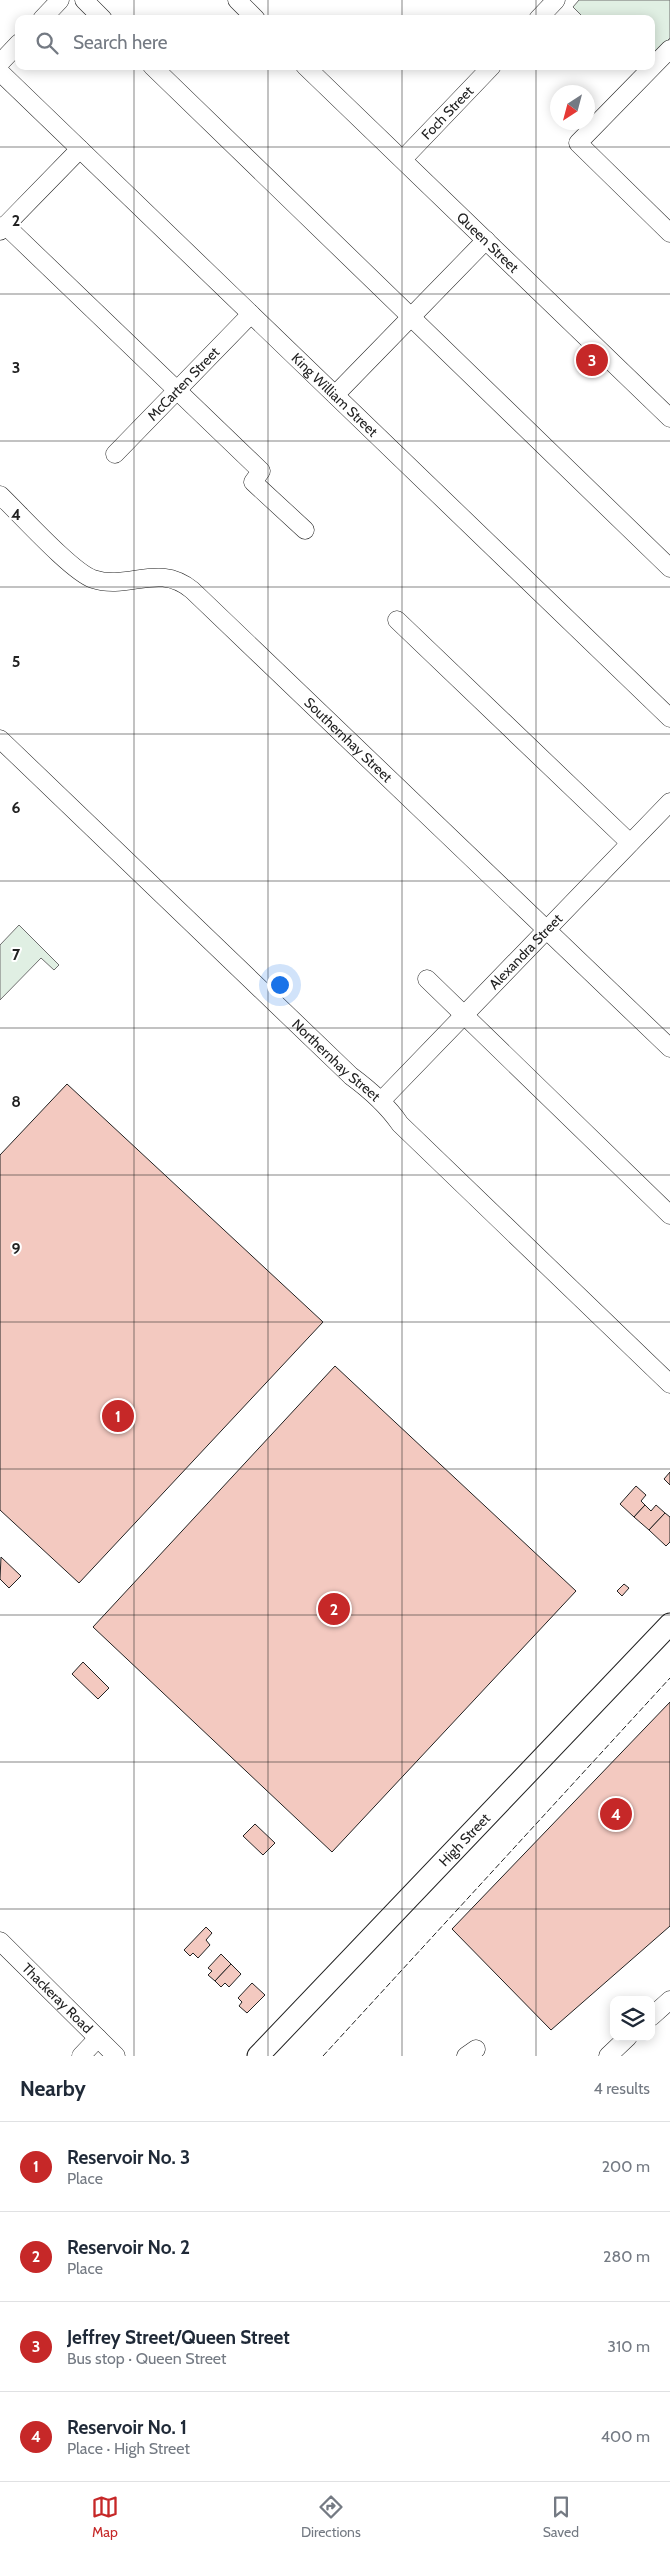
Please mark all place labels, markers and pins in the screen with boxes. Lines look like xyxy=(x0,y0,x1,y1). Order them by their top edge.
pin: 3 xyxy=(576,341,608,379)
pin: 1 xyxy=(102,1397,134,1435)
pin: 2 xyxy=(318,1590,350,1628)
pin: 4 xyxy=(600,1795,632,1833)

